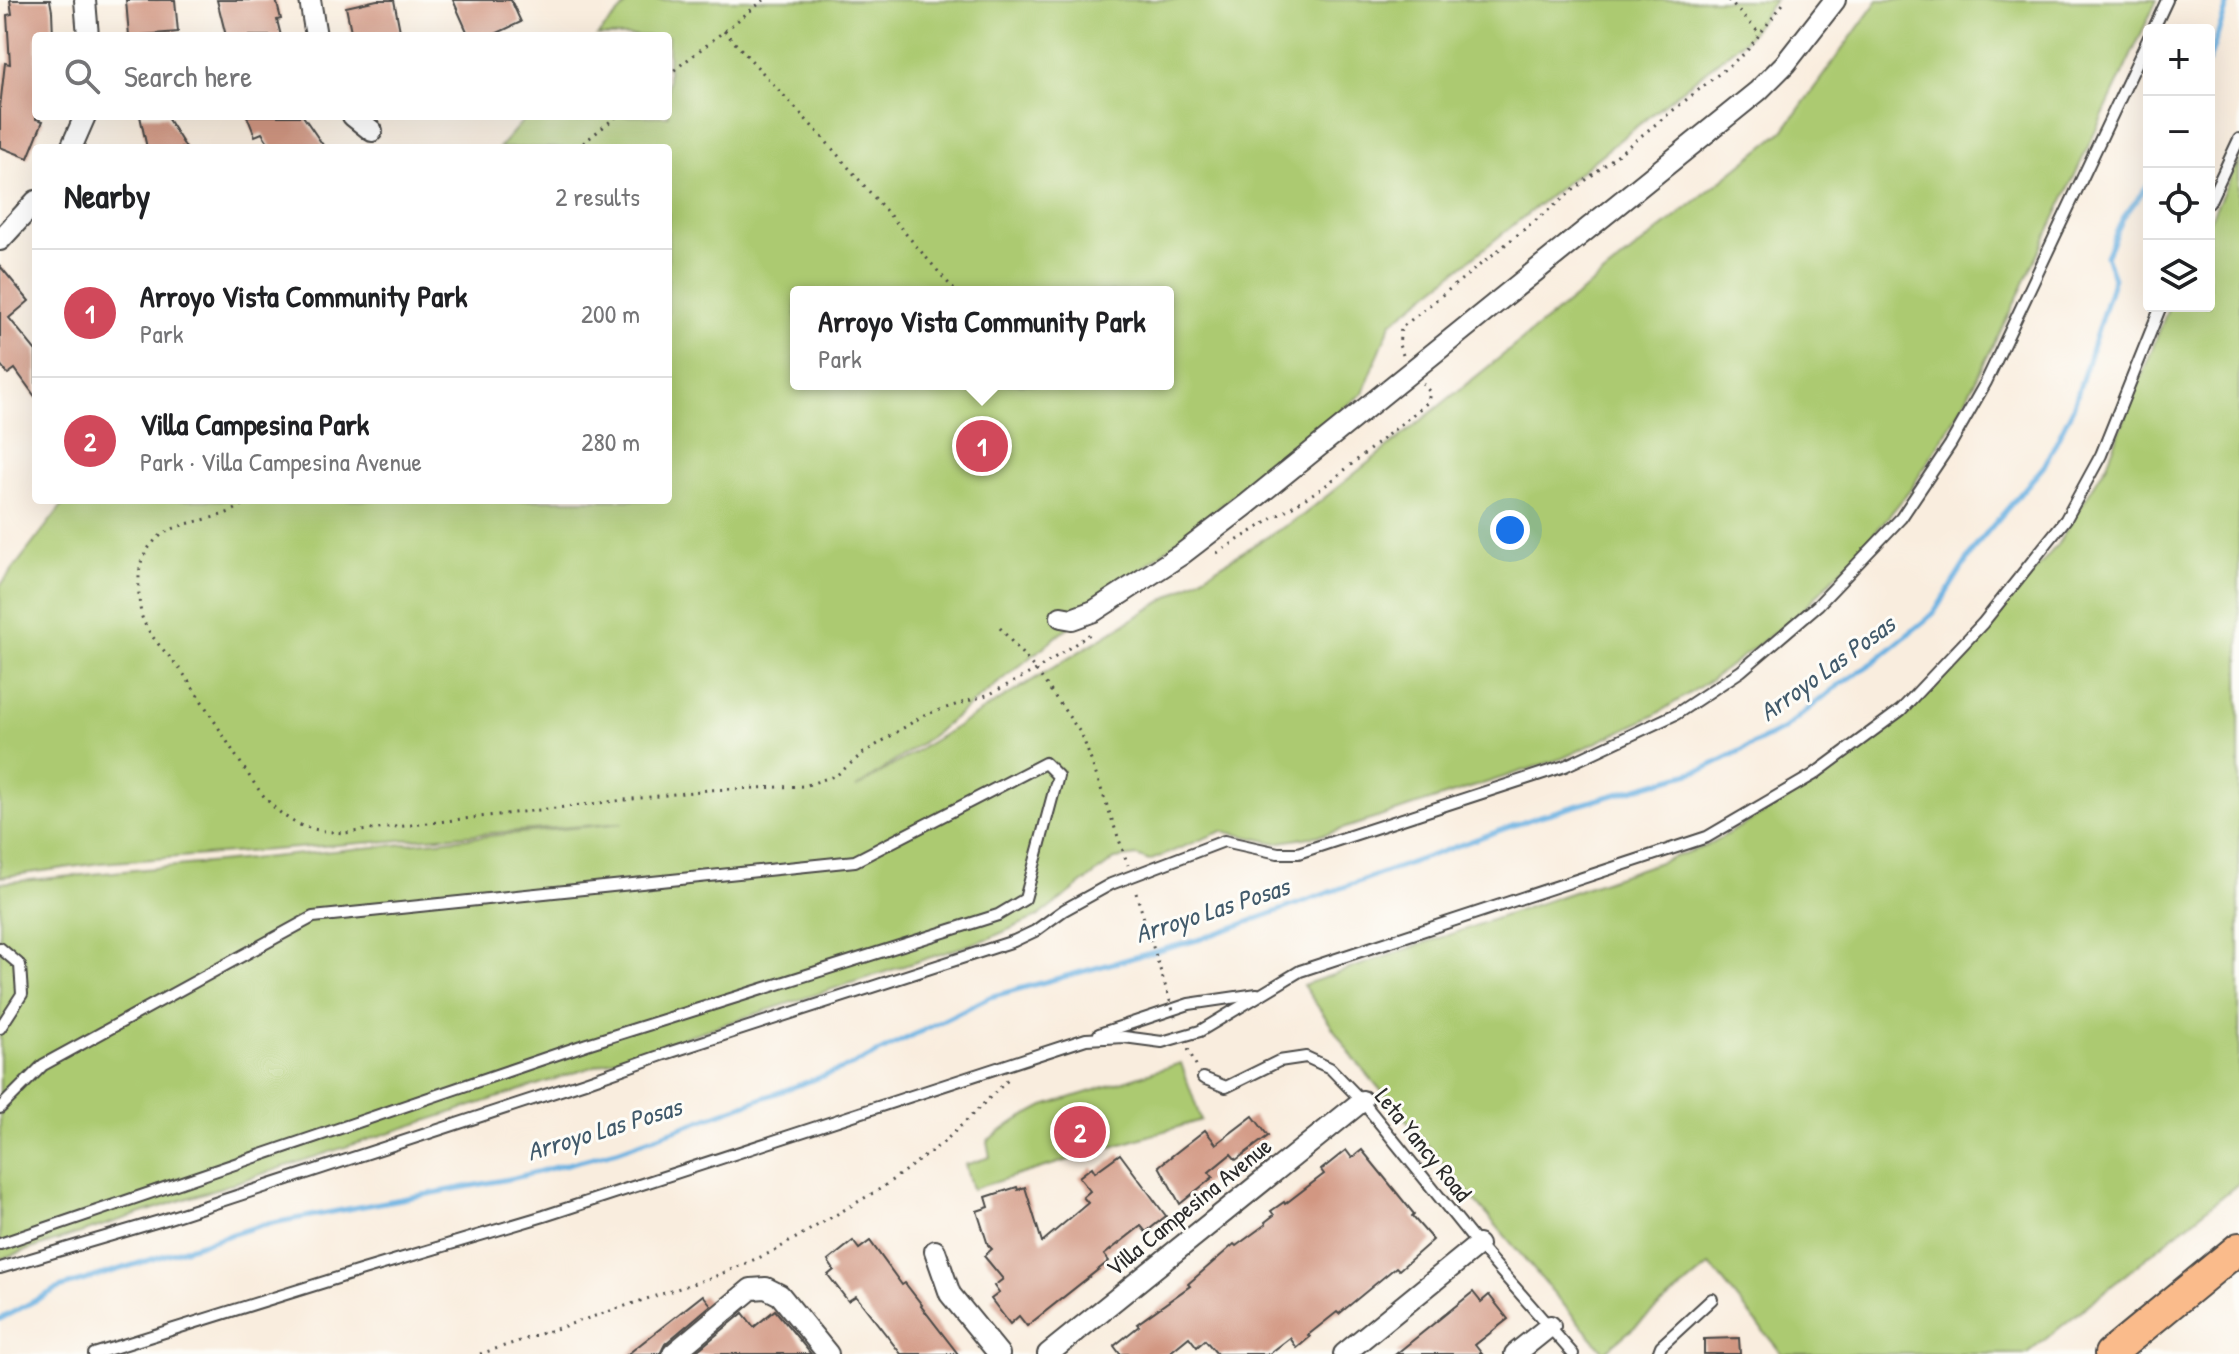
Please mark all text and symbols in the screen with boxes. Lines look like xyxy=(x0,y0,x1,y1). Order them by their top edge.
map controls xyxy=(2143,24,2215,312)
button: + xyxy=(2143,24,2215,96)
search box xyxy=(32,32,672,120)
icon: search xyxy=(60,54,104,98)
text: Search here xyxy=(124,56,252,96)
button: − xyxy=(2143,96,2215,168)
button: locate xyxy=(2143,168,2215,240)
text: Nearby xyxy=(64,173,150,219)
text: 2 results xyxy=(555,179,640,214)
button: layers xyxy=(2143,240,2215,312)
text: Arroyo Vista Community Park xyxy=(140,276,467,316)
popup xyxy=(790,286,1174,390)
text: 1 xyxy=(85,296,95,331)
text: 200 m xyxy=(581,296,640,331)
text: Arroyo Vista Community Park xyxy=(818,301,1146,341)
text: Park xyxy=(140,316,184,351)
text: Park xyxy=(818,341,862,376)
text: Villa Campesina Park xyxy=(140,404,369,444)
pin: 1 xyxy=(956,416,1008,476)
text: 2 xyxy=(84,424,96,459)
text: 280 m xyxy=(581,424,640,459)
text: Park · Villa Campesina Avenue xyxy=(140,444,422,479)
your location xyxy=(1490,510,1530,550)
water label: Arroyo Las Posas xyxy=(1752,605,1904,729)
water label: Arroyo Las Posas xyxy=(1130,868,1295,952)
street label: Leta Yancy Road xyxy=(1368,1081,1479,1208)
water label: Arroyo Las Posas xyxy=(522,1088,688,1170)
pin: 2 xyxy=(1054,1102,1106,1162)
street label: Villa Campesina Avenue xyxy=(1099,1129,1278,1283)

